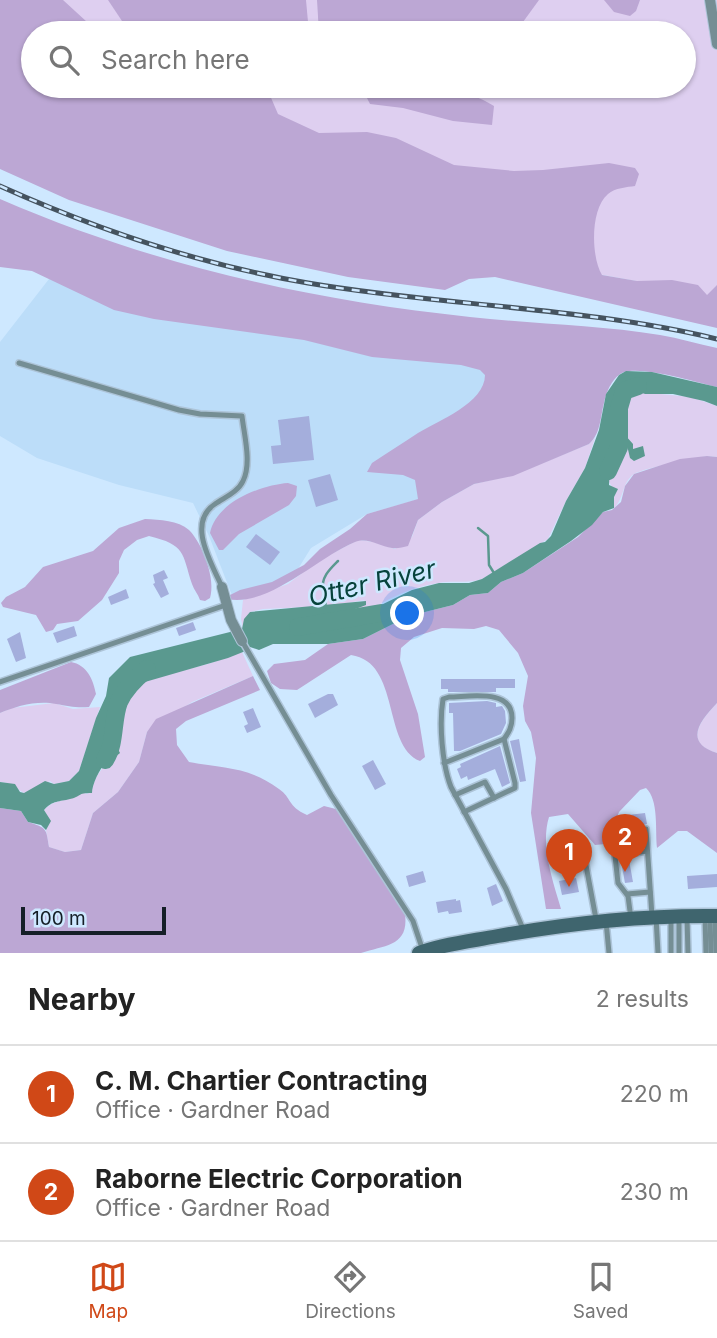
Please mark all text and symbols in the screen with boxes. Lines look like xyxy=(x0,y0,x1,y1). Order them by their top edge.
search box xyxy=(21,21,696,98)
icon: search xyxy=(45,41,83,79)
text: Search here xyxy=(101,44,250,75)
water label: Otter River xyxy=(305,553,440,612)
your location xyxy=(390,596,424,630)
pin: 2 xyxy=(602,814,648,872)
pin: 1 xyxy=(546,829,592,887)
scale bar xyxy=(21,904,166,936)
text: 100 m xyxy=(32,907,86,930)
text: Nearby xyxy=(28,981,136,1017)
text: 2 results xyxy=(596,985,689,1013)
text: C. M. Chartier Contracting xyxy=(95,1065,428,1096)
text: 1 xyxy=(46,1080,56,1108)
text: 220 m xyxy=(620,1080,689,1108)
text: Office · Gardner Road xyxy=(95,1096,330,1124)
text: Raborne Electric Corporation xyxy=(95,1163,463,1194)
text: 2 xyxy=(44,1178,58,1206)
text: 230 m xyxy=(620,1178,689,1206)
text: Office · Gardner Road xyxy=(95,1194,330,1222)
tab: Map xyxy=(89,1258,128,1323)
tab: Directions xyxy=(305,1258,396,1323)
tab: Saved xyxy=(573,1258,628,1323)

